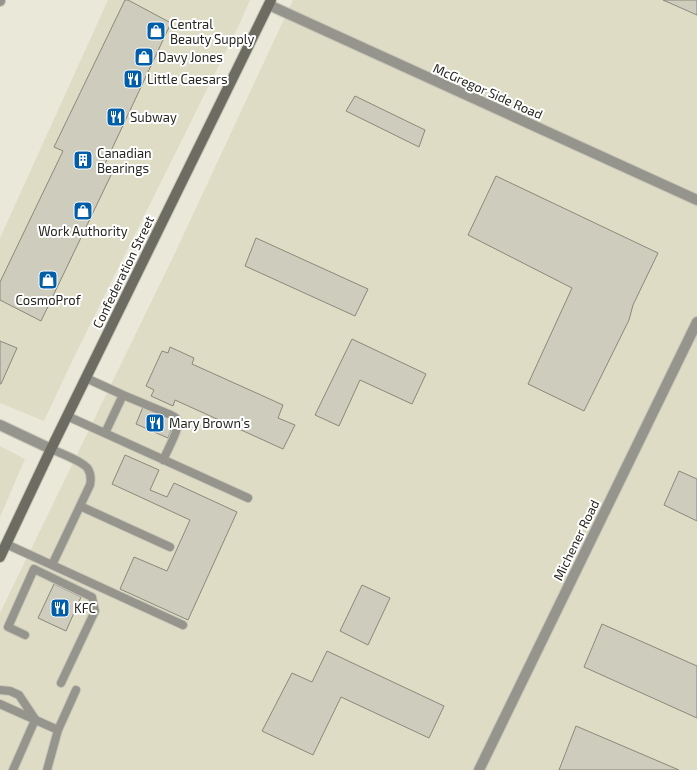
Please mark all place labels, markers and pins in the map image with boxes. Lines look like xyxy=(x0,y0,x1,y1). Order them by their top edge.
place label: Central Beauty Supply xyxy=(170,16,254,47)
shop icon: Central Beauty Supply xyxy=(145,20,167,42)
shop icon: Davy Jones xyxy=(133,46,155,68)
place label: Davy Jones xyxy=(158,49,223,65)
restaurant icon: Little Caesars xyxy=(122,68,144,90)
place label: Little Caesars xyxy=(147,71,228,87)
restaurant icon: Subway xyxy=(105,106,127,128)
place label: Subway xyxy=(130,109,177,125)
place label: Canadian Bearings xyxy=(97,145,152,176)
building icon: Canadian Bearings xyxy=(72,149,94,171)
shop icon: Work Authority xyxy=(72,200,94,222)
place label: Work Authority xyxy=(38,223,128,239)
shop icon: CosmoProf xyxy=(37,269,59,291)
place label: CosmoProf xyxy=(15,292,82,308)
restaurant icon: Mary Brown's xyxy=(144,412,166,434)
place label: Mary Brown's xyxy=(169,415,250,431)
restaurant icon: KFC xyxy=(49,597,71,619)
place label: KFC xyxy=(74,600,96,616)

